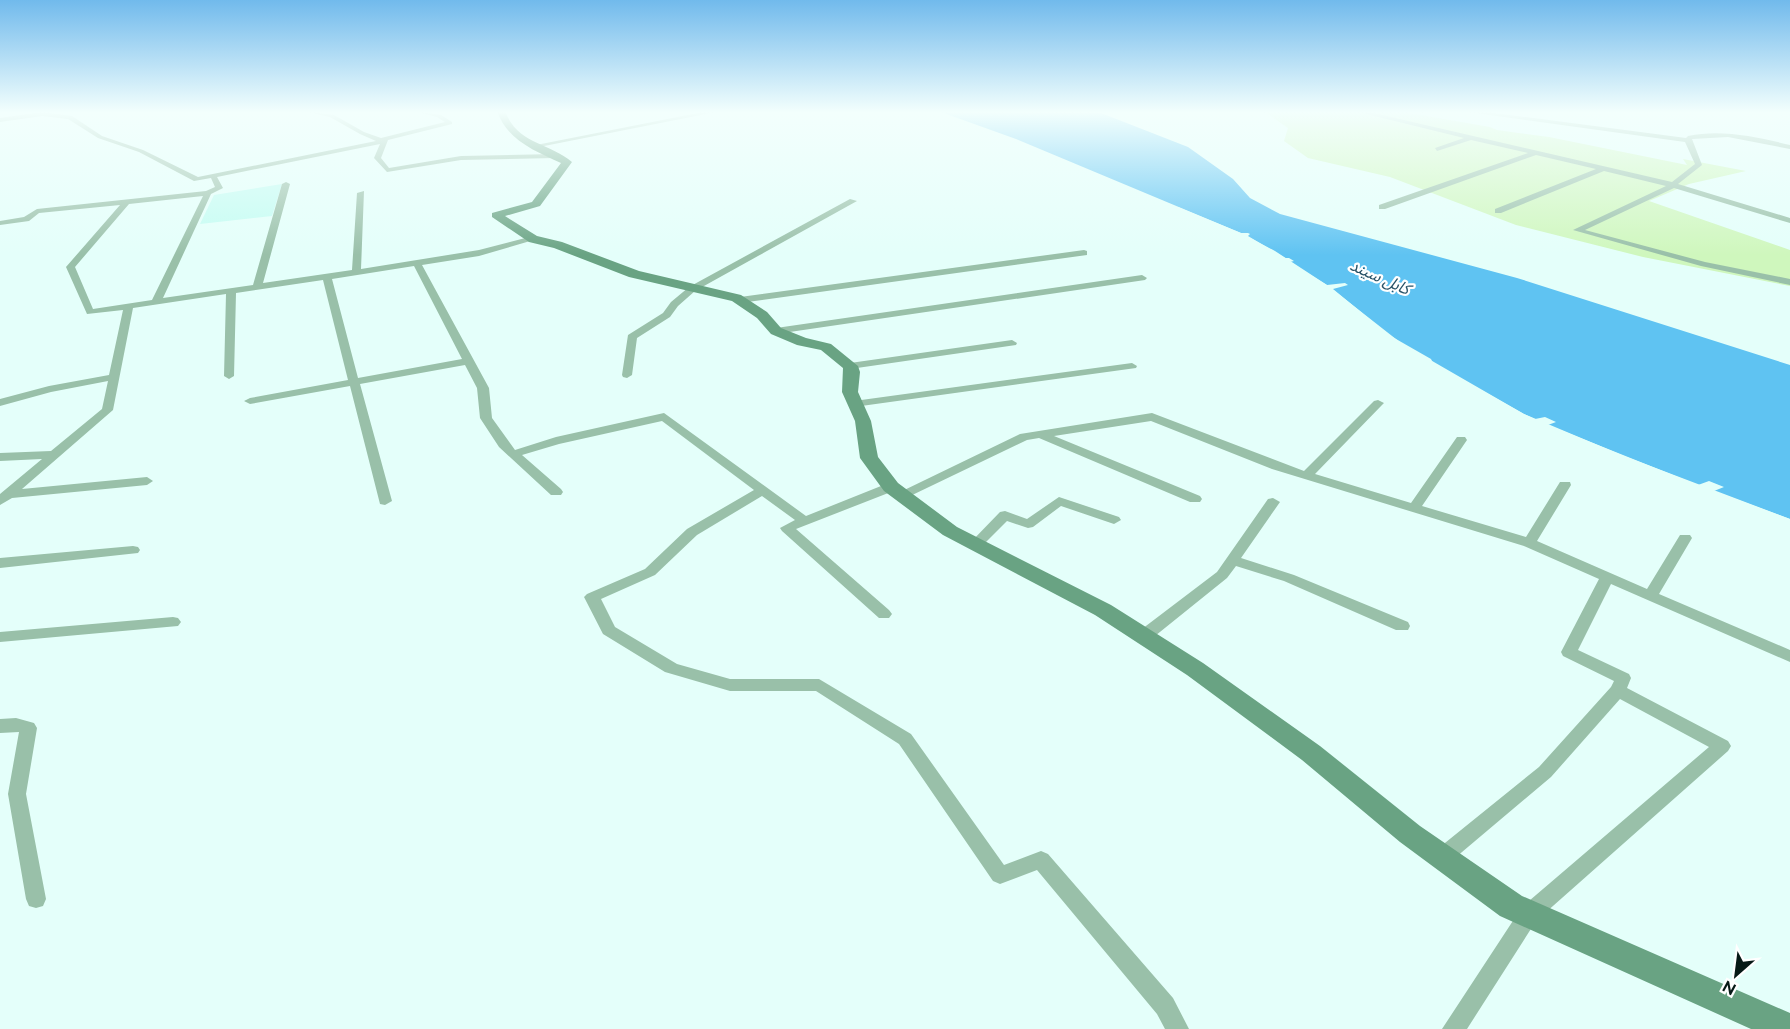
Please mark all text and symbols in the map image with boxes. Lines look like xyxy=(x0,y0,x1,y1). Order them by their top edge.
water label: کابل سيند xyxy=(1347,255,1416,300)
north arrow xyxy=(1706,945,1766,1005)
text: N xyxy=(1719,977,1739,999)

